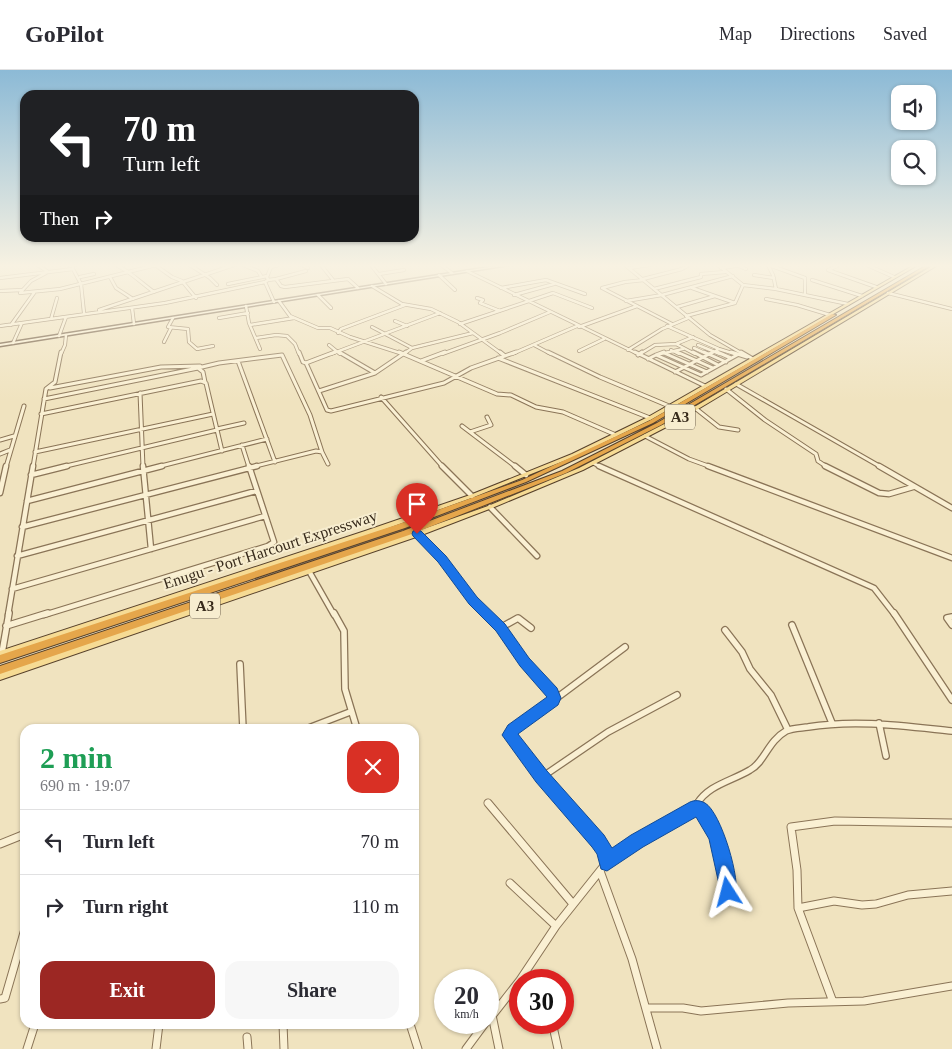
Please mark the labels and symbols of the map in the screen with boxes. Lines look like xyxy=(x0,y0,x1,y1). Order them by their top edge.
road number: A3 xyxy=(665,404,695,430)
pin xyxy=(396,483,438,534)
street label: Enugu - Port Harcourt Expressway xyxy=(161,507,380,593)
road number: A3 xyxy=(190,594,220,618)
position arrow xyxy=(701,865,753,917)
speed limit sign: 30 xyxy=(509,969,574,1034)

